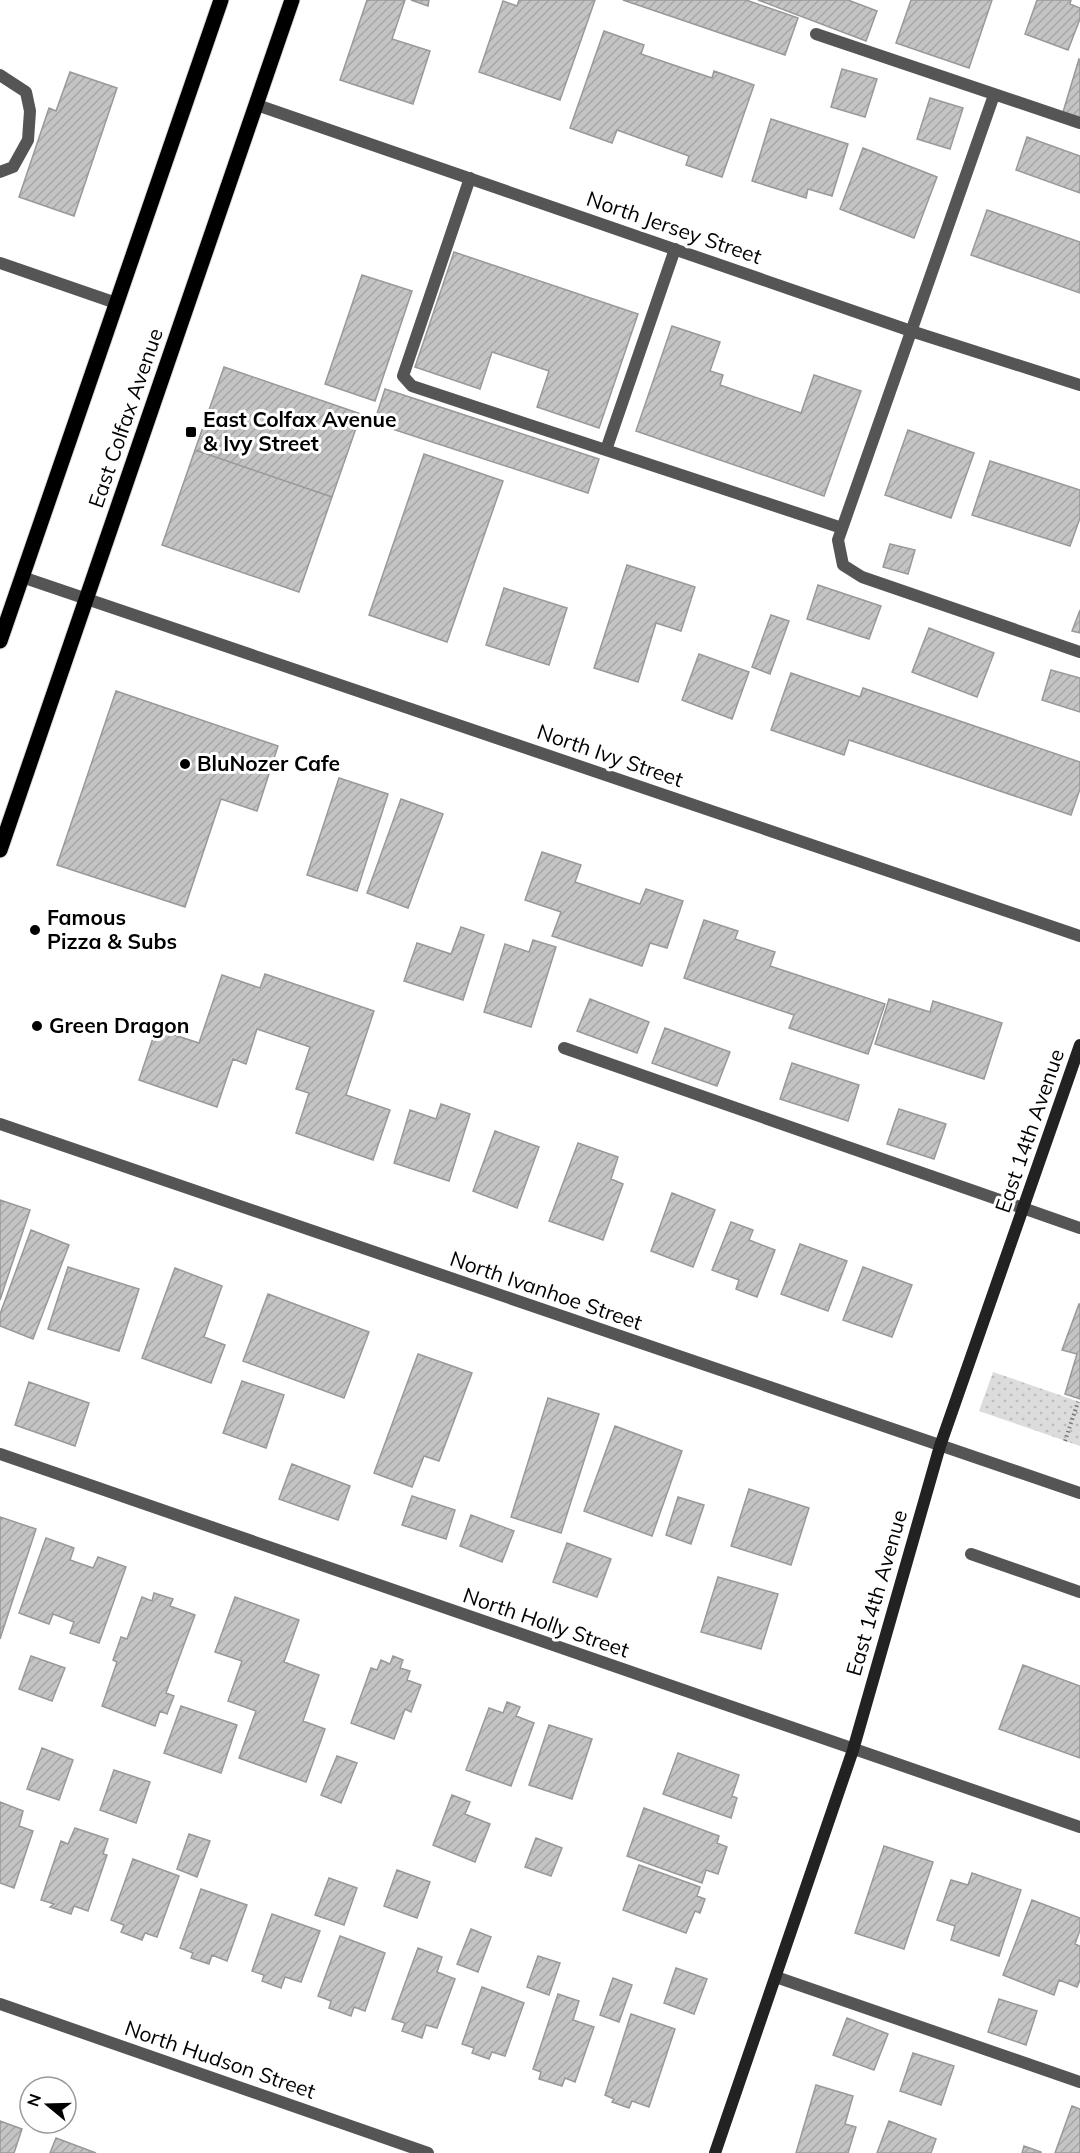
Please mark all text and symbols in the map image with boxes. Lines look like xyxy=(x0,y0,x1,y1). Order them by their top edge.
street label: North Jersey Street xyxy=(583,185,765,269)
street label: East Colfax Avenue xyxy=(82,325,168,511)
place label: East Colfax Avenue & Ivy Street xyxy=(203,406,397,456)
marker: East Colfax Avenue & Ivy Street xyxy=(184,425,198,439)
street label: North Ivy Street xyxy=(534,718,687,792)
place label: BluNozer Cafe xyxy=(197,750,340,776)
marker: BluNozer Cafe xyxy=(178,757,192,771)
place label: Famous Pizza & Subs xyxy=(47,904,177,954)
marker: Famous Pizza & Subs xyxy=(28,923,42,937)
place label: Green Dragon xyxy=(49,1012,189,1038)
marker: Green Dragon xyxy=(30,1019,44,1033)
street label: East 14th Avenue xyxy=(989,1045,1069,1216)
street label: North Ivanhoe Street xyxy=(447,1245,646,1335)
street label: East 14th Avenue xyxy=(840,1507,912,1679)
street label: North Holly Street xyxy=(460,1581,633,1663)
street label: North Hudson Street xyxy=(122,2014,319,2104)
north arrow xyxy=(18,2075,78,2135)
text: N xyxy=(22,2091,45,2109)

